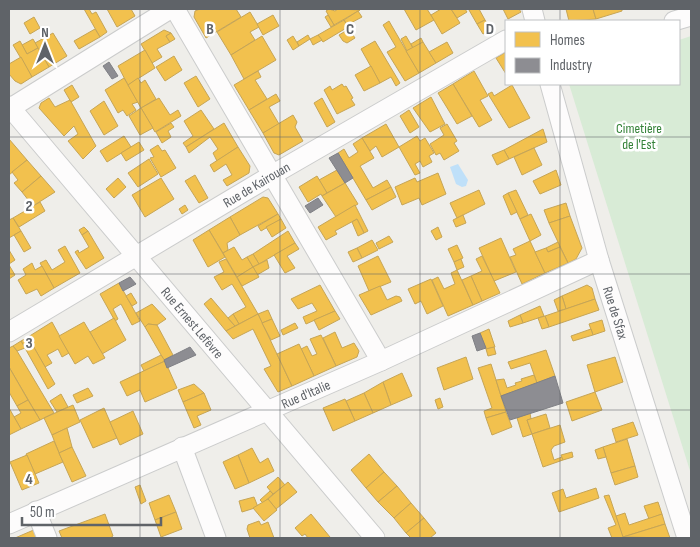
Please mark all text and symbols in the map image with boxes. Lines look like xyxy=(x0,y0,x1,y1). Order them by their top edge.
north arrow xyxy=(20,20,70,70)
text: B xyxy=(206,20,214,39)
text: C xyxy=(346,20,354,39)
text: D xyxy=(486,20,494,39)
legend xyxy=(505,20,680,85)
text: N xyxy=(41,24,49,41)
text: Homes xyxy=(550,31,585,50)
text: Industry xyxy=(550,56,592,75)
park label: Cimetière de l'Est xyxy=(616,120,662,153)
street label: Rue de Kairouan xyxy=(220,158,293,211)
text: 2 xyxy=(25,197,33,216)
street label: Rue Ernest Lefèvre xyxy=(158,284,228,362)
street label: Rue de Sfax xyxy=(599,284,632,342)
text: 3 xyxy=(25,334,33,353)
street label: Rue d'Italie xyxy=(279,376,333,412)
text: 4 xyxy=(25,470,33,489)
scale bar xyxy=(22,494,161,526)
text: 50 m xyxy=(30,503,55,522)

